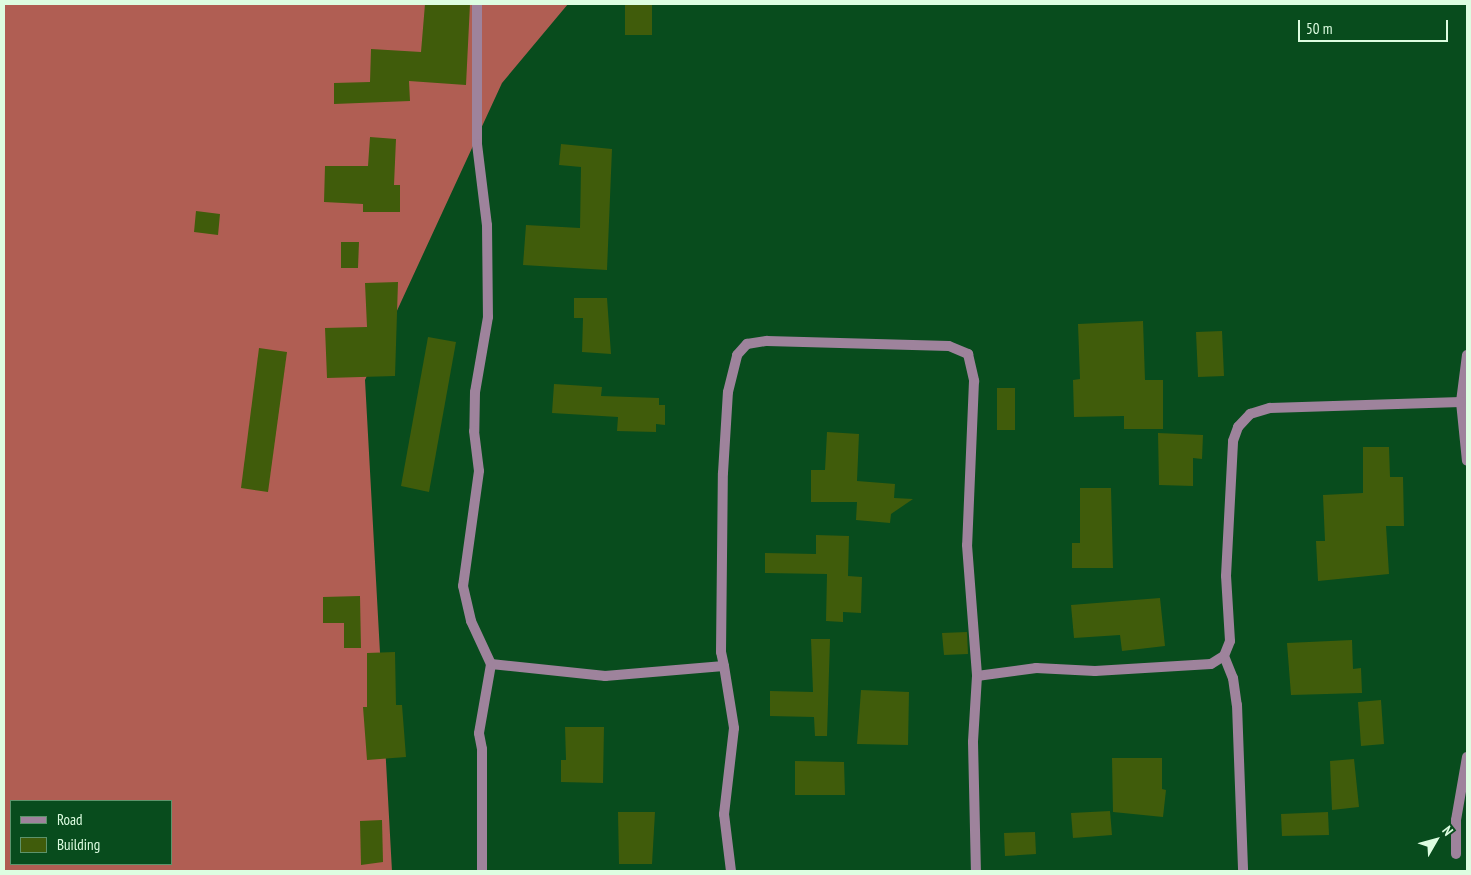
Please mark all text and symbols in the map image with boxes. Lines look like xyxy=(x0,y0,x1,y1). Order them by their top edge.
scale bar xyxy=(1301,10,1451,42)
text: 50 m xyxy=(1306,19,1332,38)
legend xyxy=(10,800,172,865)
text: Road xyxy=(57,810,83,829)
north arrow xyxy=(1411,815,1461,865)
text: N xyxy=(1438,822,1457,839)
text: Building xyxy=(57,835,100,854)

